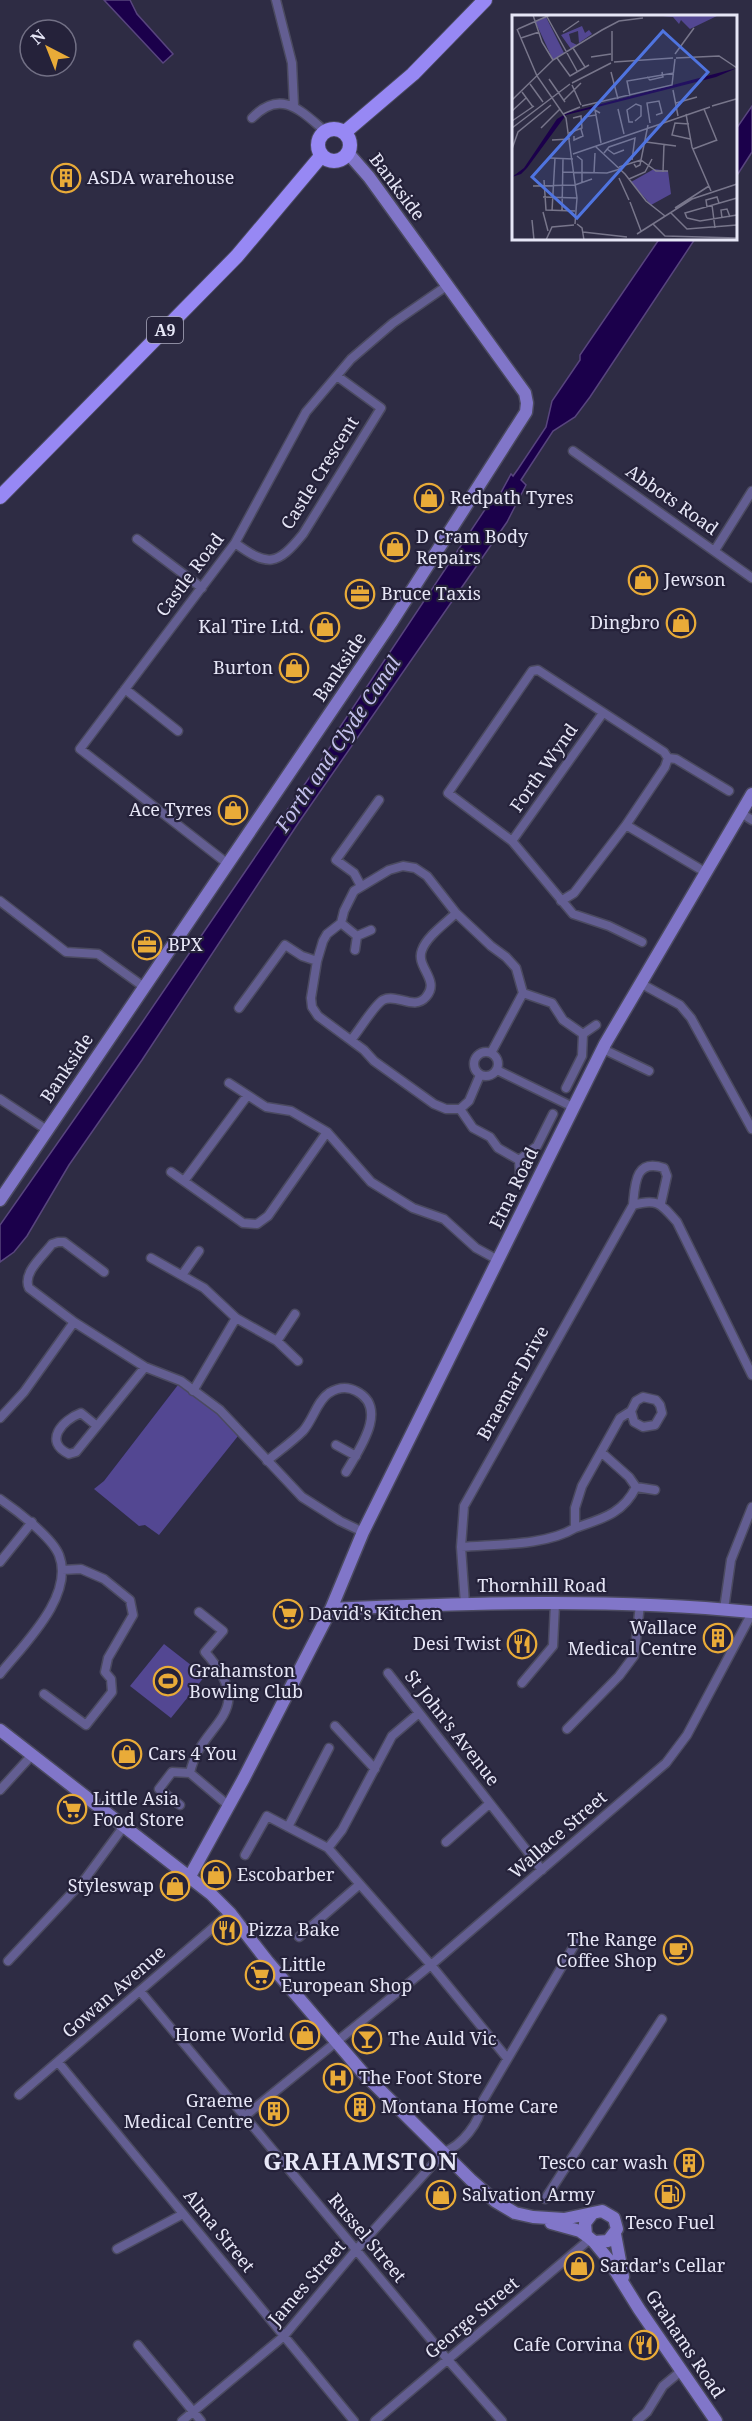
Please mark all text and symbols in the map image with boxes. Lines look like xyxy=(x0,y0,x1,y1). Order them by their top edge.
inset map xyxy=(512,15,737,240)
north arrow xyxy=(18,18,78,78)
text: N xyxy=(26,24,50,49)
street label: Bankside xyxy=(365,148,431,225)
building icon: ASDA warehouse xyxy=(50,162,82,194)
place label: ASDA warehouse xyxy=(87,165,234,189)
road number: A9 xyxy=(147,317,183,343)
street label: Castle Crescent xyxy=(275,411,364,534)
street label: Abbots Road xyxy=(622,458,724,540)
shop icon: Redpath Tyres xyxy=(413,482,445,514)
place label: Redpath Tyres xyxy=(450,485,574,509)
place label: D Cram Body Repairs xyxy=(416,524,529,569)
street label: Castle Road xyxy=(150,528,229,621)
shop icon: D Cram Body Repairs xyxy=(379,531,411,563)
shop icon: Jewson xyxy=(627,564,659,596)
place label: Jewson xyxy=(663,567,726,591)
office icon: Bruce Taxis xyxy=(344,578,376,610)
place label: Bruce Taxis xyxy=(381,581,481,605)
shop icon: Dingbro xyxy=(665,607,697,639)
place label: Dingbro xyxy=(590,610,660,634)
shop icon: Kal Tire Ltd. xyxy=(309,611,341,643)
place label: Kal Tire Ltd. xyxy=(198,614,304,638)
street label: Bankside xyxy=(307,627,371,706)
water label: Forth and Clyde Canal xyxy=(268,651,406,838)
shop icon: Burton xyxy=(278,652,310,684)
place label: Burton xyxy=(213,655,273,679)
street label: Forth Wynd xyxy=(504,718,583,816)
shop icon: Ace Tyres xyxy=(217,794,249,826)
place label: Ace Tyres xyxy=(129,797,212,821)
office icon: BPX xyxy=(131,929,163,961)
place label: BPX xyxy=(168,932,203,956)
street label: Bankside xyxy=(34,1028,98,1107)
street label: Etna Road xyxy=(483,1143,543,1232)
street label: Braemar Drive xyxy=(471,1321,553,1444)
street label: Thornhill Road xyxy=(477,1573,607,1597)
supermarket icon: David's Kitchen xyxy=(272,1598,304,1630)
place label: David's Kitchen xyxy=(309,1601,443,1625)
place label: Wallace Medical Centre xyxy=(568,1615,697,1660)
building icon: Wallace Medical Centre xyxy=(702,1622,734,1654)
restaurant icon: Desi Twist xyxy=(506,1628,538,1660)
place label: Desi Twist xyxy=(413,1631,501,1655)
place label: Grahamston Bowling Club xyxy=(189,1658,303,1703)
street label: St John's Avenue xyxy=(400,1664,506,1790)
sports icon: Grahamston Bowling Club xyxy=(152,1665,184,1697)
shop icon: Cars 4 You xyxy=(111,1738,143,1770)
place label: Cars 4 You xyxy=(148,1741,238,1765)
street label: Wallace Street xyxy=(503,1785,611,1883)
place label: Little Asia Food Store xyxy=(93,1786,184,1831)
supermarket icon: Little Asia Food Store xyxy=(56,1793,88,1825)
shop icon: Escobarber xyxy=(200,1859,232,1891)
place label: Escobarber xyxy=(237,1862,335,1886)
shop icon: Styleswap xyxy=(159,1870,191,1902)
place label: Styleswap xyxy=(68,1873,154,1897)
restaurant icon: Pizza Bake xyxy=(211,1914,243,1946)
place label: Pizza Bake xyxy=(248,1917,340,1941)
place label: The Range Coffee Shop xyxy=(556,1927,657,1972)
cafe icon: The Range Coffee Shop xyxy=(662,1934,694,1966)
street label: Gowan Avenue xyxy=(57,1940,170,2043)
place label: Little European Shop xyxy=(281,1952,412,1997)
supermarket icon: Little European Shop xyxy=(244,1959,276,1991)
shop icon: Home World xyxy=(289,2019,321,2051)
place label: Home World xyxy=(175,2022,284,2046)
bar icon: The Auld Vic xyxy=(351,2023,383,2055)
place label: The Auld Vic xyxy=(388,2026,497,2050)
hospital icon: The Foot Store xyxy=(322,2062,354,2094)
place label: The Foot Store xyxy=(359,2065,482,2089)
place label: Graeme Medical Centre xyxy=(124,2088,253,2133)
building icon: Montana Home Care xyxy=(344,2091,376,2123)
place label: Montana Home Care xyxy=(381,2094,558,2118)
building icon: Graeme Medical Centre xyxy=(258,2095,290,2127)
district label: GRAHAMSTON xyxy=(263,2144,459,2177)
building icon: Tesco car wash xyxy=(673,2147,705,2179)
place label: Tesco car wash xyxy=(539,2150,668,2174)
fuel station icon: Tesco Fuel xyxy=(654,2178,686,2210)
shop icon: Salvation Army xyxy=(425,2179,457,2211)
place label: Salvation Army xyxy=(462,2182,596,2206)
street label: Alma Street xyxy=(179,2184,261,2277)
street label: Russel Street xyxy=(323,2188,412,2287)
place label: Tesco Fuel xyxy=(625,2210,715,2234)
street label: James Street xyxy=(262,2234,350,2331)
shop icon: Sardar's Cellar xyxy=(563,2250,595,2282)
place label: Sardar's Cellar xyxy=(600,2253,726,2277)
street label: George Street xyxy=(419,2271,523,2364)
street label: Grahams Road xyxy=(641,2285,731,2402)
restaurant icon: Cafe Corvina xyxy=(628,2329,660,2361)
place label: Cafe Corvina xyxy=(513,2332,623,2356)

